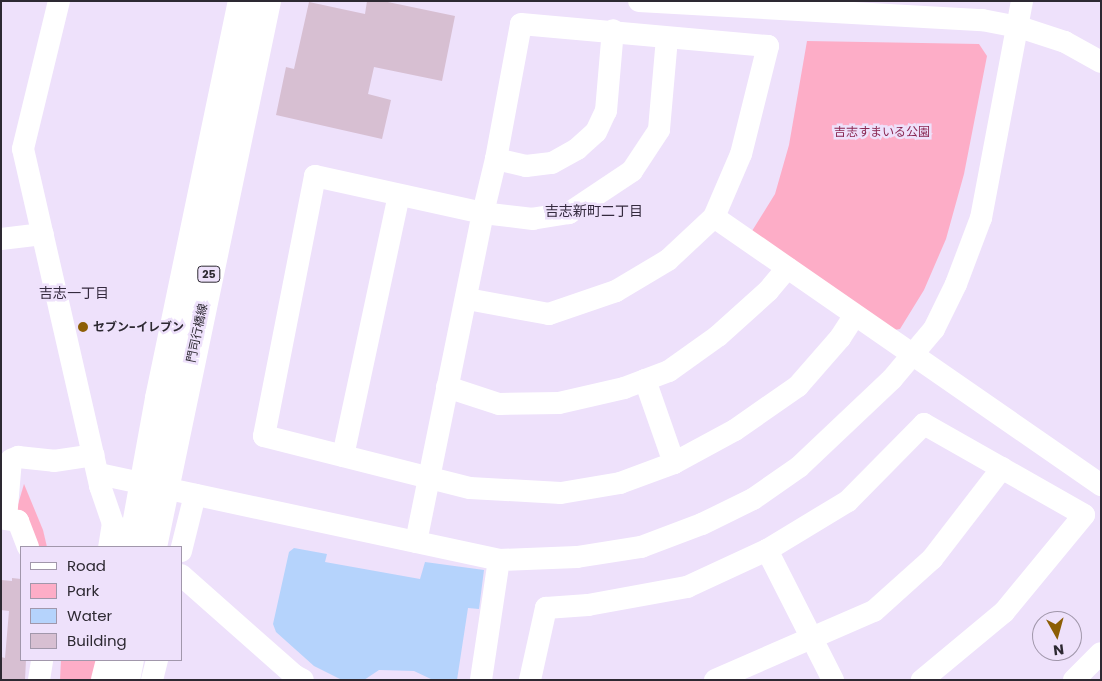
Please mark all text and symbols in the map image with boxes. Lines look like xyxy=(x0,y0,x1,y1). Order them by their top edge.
park label: 吉志すまいる公園 xyxy=(834,125,930,139)
district label: 吉志新町二丁目 xyxy=(545,203,643,219)
road number: 25 xyxy=(196,266,222,282)
district label: 吉志一丁目 xyxy=(39,285,109,301)
street label: 門司行橋線 xyxy=(184,302,210,364)
place label: セブン-イレブン xyxy=(93,320,184,334)
marker: セブン-イレブン xyxy=(77,321,89,333)
legend xyxy=(20,546,182,661)
text: Road xyxy=(67,555,106,576)
text: Park xyxy=(67,580,99,601)
text: Water xyxy=(67,605,112,626)
north arrow xyxy=(1032,611,1082,661)
text: Building xyxy=(67,630,127,651)
text: N xyxy=(1052,639,1065,660)

